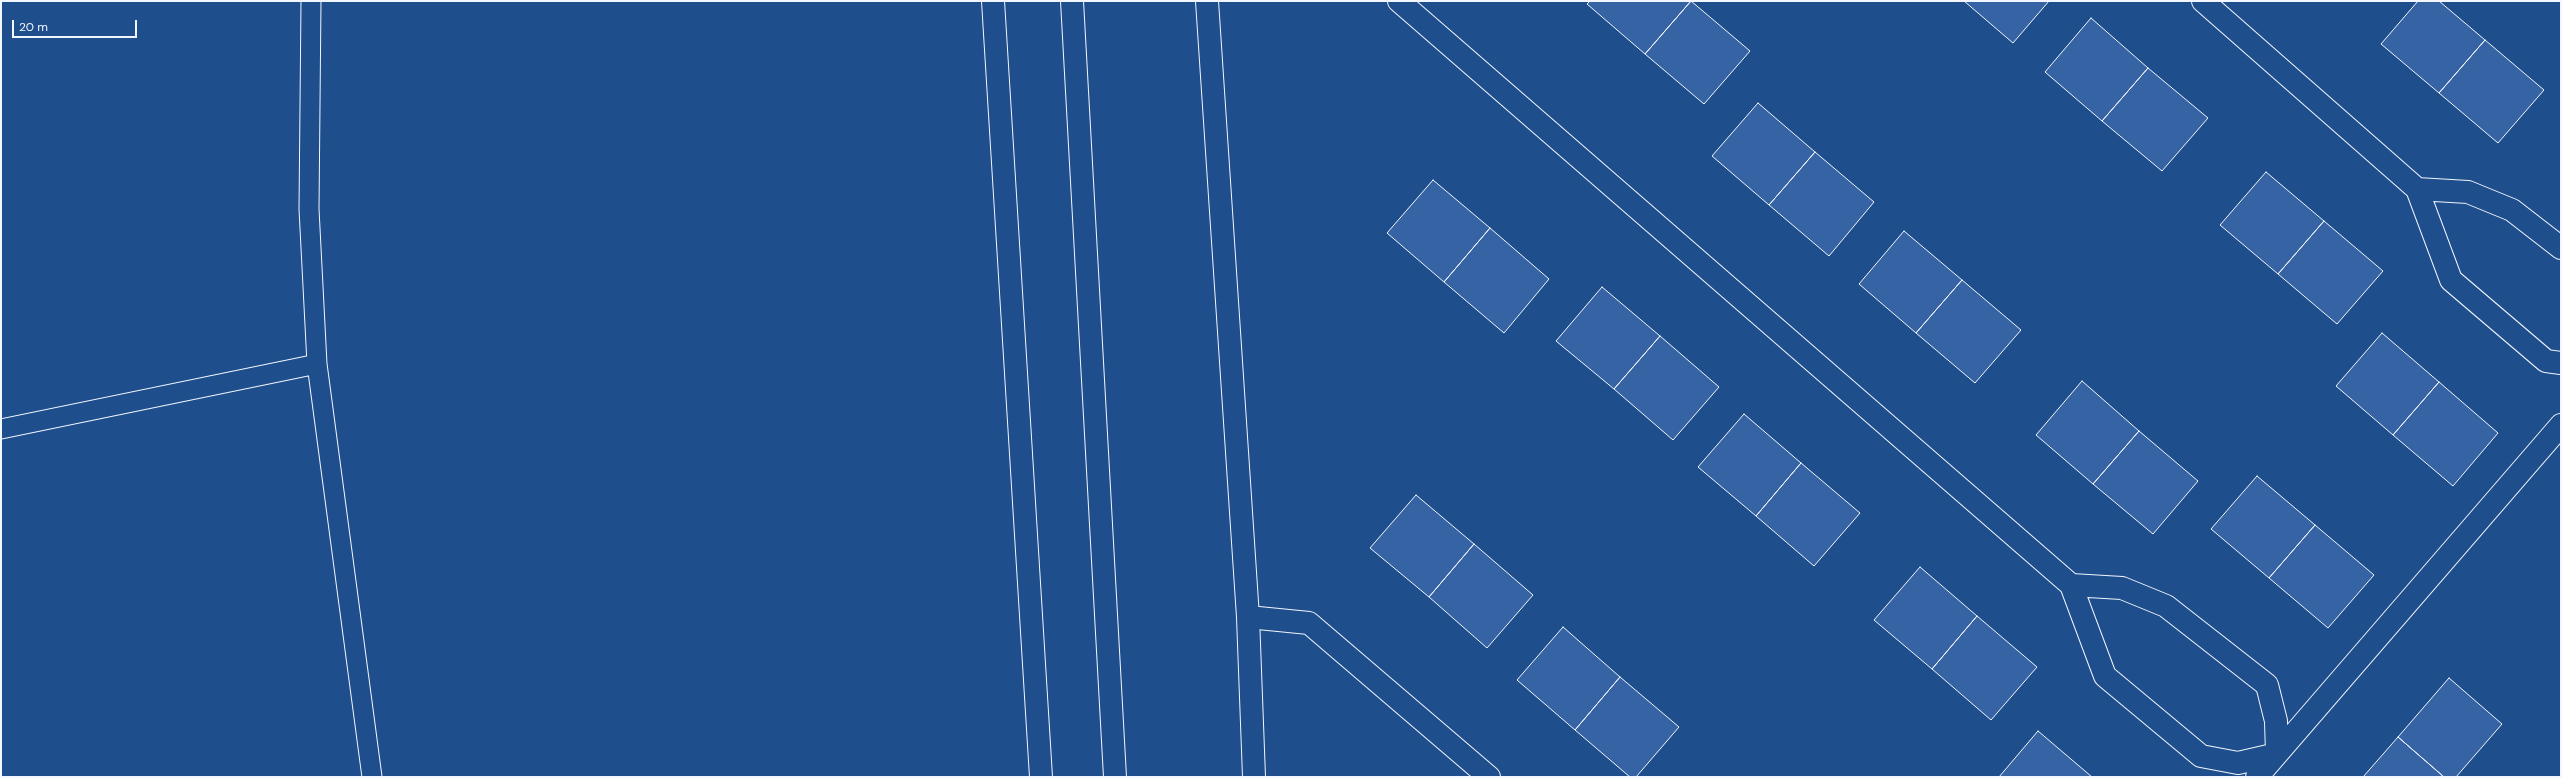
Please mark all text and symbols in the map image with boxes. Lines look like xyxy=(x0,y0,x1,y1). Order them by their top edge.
scale bar xyxy=(14,12,139,38)
text: 20 m xyxy=(19,19,48,35)

